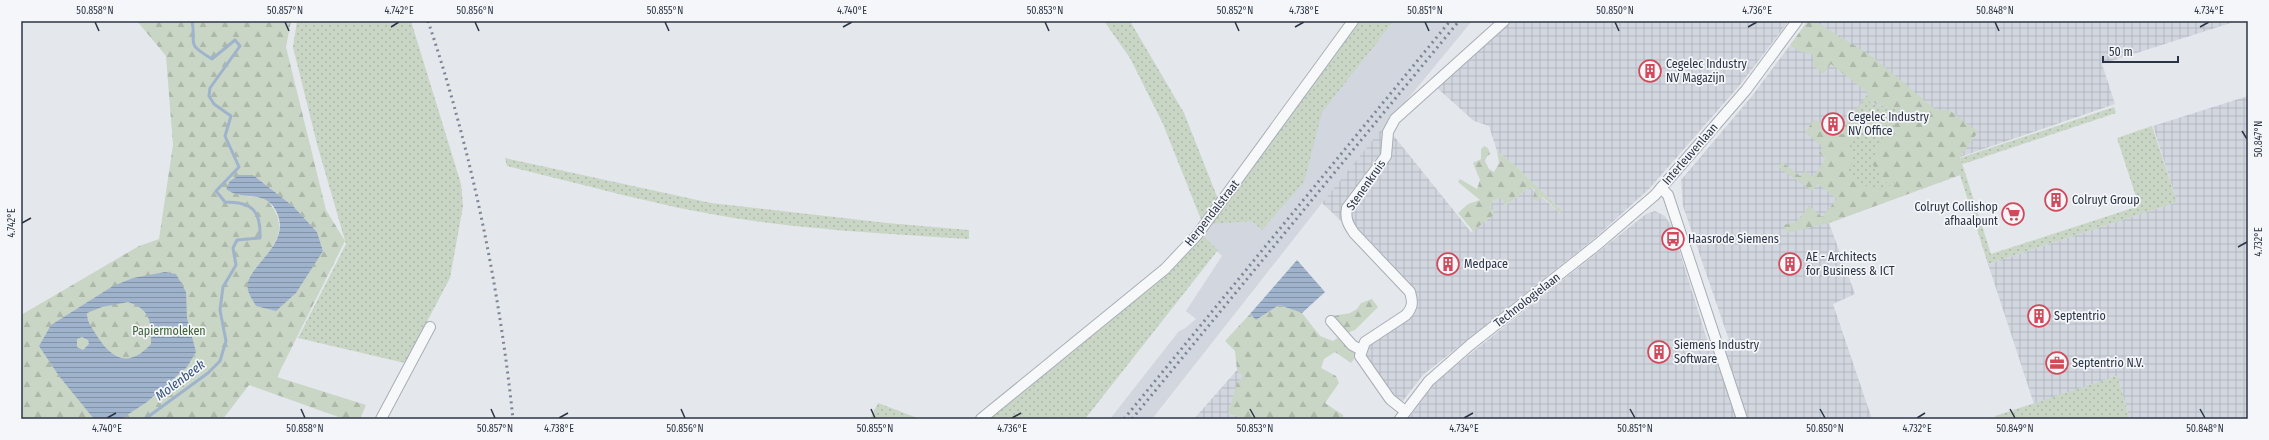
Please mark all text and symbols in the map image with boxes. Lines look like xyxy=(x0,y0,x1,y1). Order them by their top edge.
text: 50.858°N xyxy=(76,5,114,17)
text: 50.857°N xyxy=(267,5,303,17)
text: 4.742°E xyxy=(384,5,414,17)
text: 50.856°N xyxy=(456,5,494,17)
text: 50.855°N xyxy=(647,5,683,17)
text: 4.740°E xyxy=(837,5,867,17)
text: 50.853°N xyxy=(1027,5,1063,17)
text: 50.852°N xyxy=(1217,5,1253,17)
text: 4.738°E xyxy=(1289,5,1319,17)
text: 50.851°N xyxy=(1407,5,1443,17)
text: 50.850°N xyxy=(1596,5,1634,17)
text: 4.736°E xyxy=(1742,5,1772,17)
text: 50.848°N xyxy=(1976,5,2014,17)
text: 4.734°E xyxy=(2194,5,2224,17)
scale bar xyxy=(2103,38,2178,64)
text: 50 m xyxy=(2109,45,2133,59)
place label: Cegelec Industry NV Magazijn xyxy=(1666,57,1748,85)
building icon: Cegelec Industry NV Magazijn xyxy=(1637,58,1663,84)
place label: Cegelec Industry NV Office xyxy=(1848,110,1930,138)
building icon: Cegelec Industry NV Office xyxy=(1820,111,1846,137)
street label: Interleuvenlaan xyxy=(1659,120,1721,188)
text: 50.847°N xyxy=(2253,121,2265,157)
street label: Stenenkruis xyxy=(1344,157,1388,213)
street label: Herpendalstraat xyxy=(1182,177,1242,249)
building icon: Colruyt Group xyxy=(2043,187,2069,213)
place label: Colruyt Group xyxy=(2072,193,2140,207)
place label: Colruyt Collishop afhaalpunt xyxy=(1914,200,1998,228)
supermarket icon: Colruyt Collishop afhaalpunt xyxy=(2000,201,2026,227)
text: 4.742°E xyxy=(6,208,18,238)
bus stop icon: Haasrode Siemens xyxy=(1660,226,1686,252)
text: 4.732°E xyxy=(2253,227,2265,257)
place label: Haasrode Siemens xyxy=(1688,232,1779,246)
place label: AE - Architects for Business & ICT xyxy=(1806,250,1895,278)
building icon: Medpace xyxy=(1435,251,1461,277)
building icon: AE - Architects for Business & ICT xyxy=(1777,251,1803,277)
place label: Medpace xyxy=(1464,257,1508,271)
street label: Technologielaan xyxy=(1491,270,1563,330)
building icon: Septentrio xyxy=(2026,303,2052,329)
place label: Septentrio xyxy=(2054,309,2106,323)
park label: Papiermoleken xyxy=(132,324,206,338)
place label: Siemens Industry Software xyxy=(1674,338,1760,366)
building icon: Siemens Industry Software xyxy=(1646,339,1672,365)
office icon: Septentrio N.V. xyxy=(2044,350,2070,376)
water label: Molenbeek xyxy=(152,356,208,403)
place label: Septentrio N.V. xyxy=(2072,356,2144,370)
text: 4.740°E xyxy=(92,423,122,435)
text: 50.858°N xyxy=(286,423,324,435)
text: 50.857°N xyxy=(477,423,513,435)
text: 4.738°E xyxy=(544,423,574,435)
text: 50.856°N xyxy=(666,423,704,435)
text: 50.855°N xyxy=(857,423,893,435)
text: 4.736°E xyxy=(997,423,1027,435)
text: 50.853°N xyxy=(1237,423,1273,435)
text: 4.734°E xyxy=(1449,423,1479,435)
text: 50.851°N xyxy=(1617,423,1653,435)
text: 50.850°N xyxy=(1806,423,1844,435)
text: 4.732°E xyxy=(1902,423,1932,435)
text: 50.849°N xyxy=(1996,423,2034,435)
text: 50.848°N xyxy=(2186,423,2224,435)

